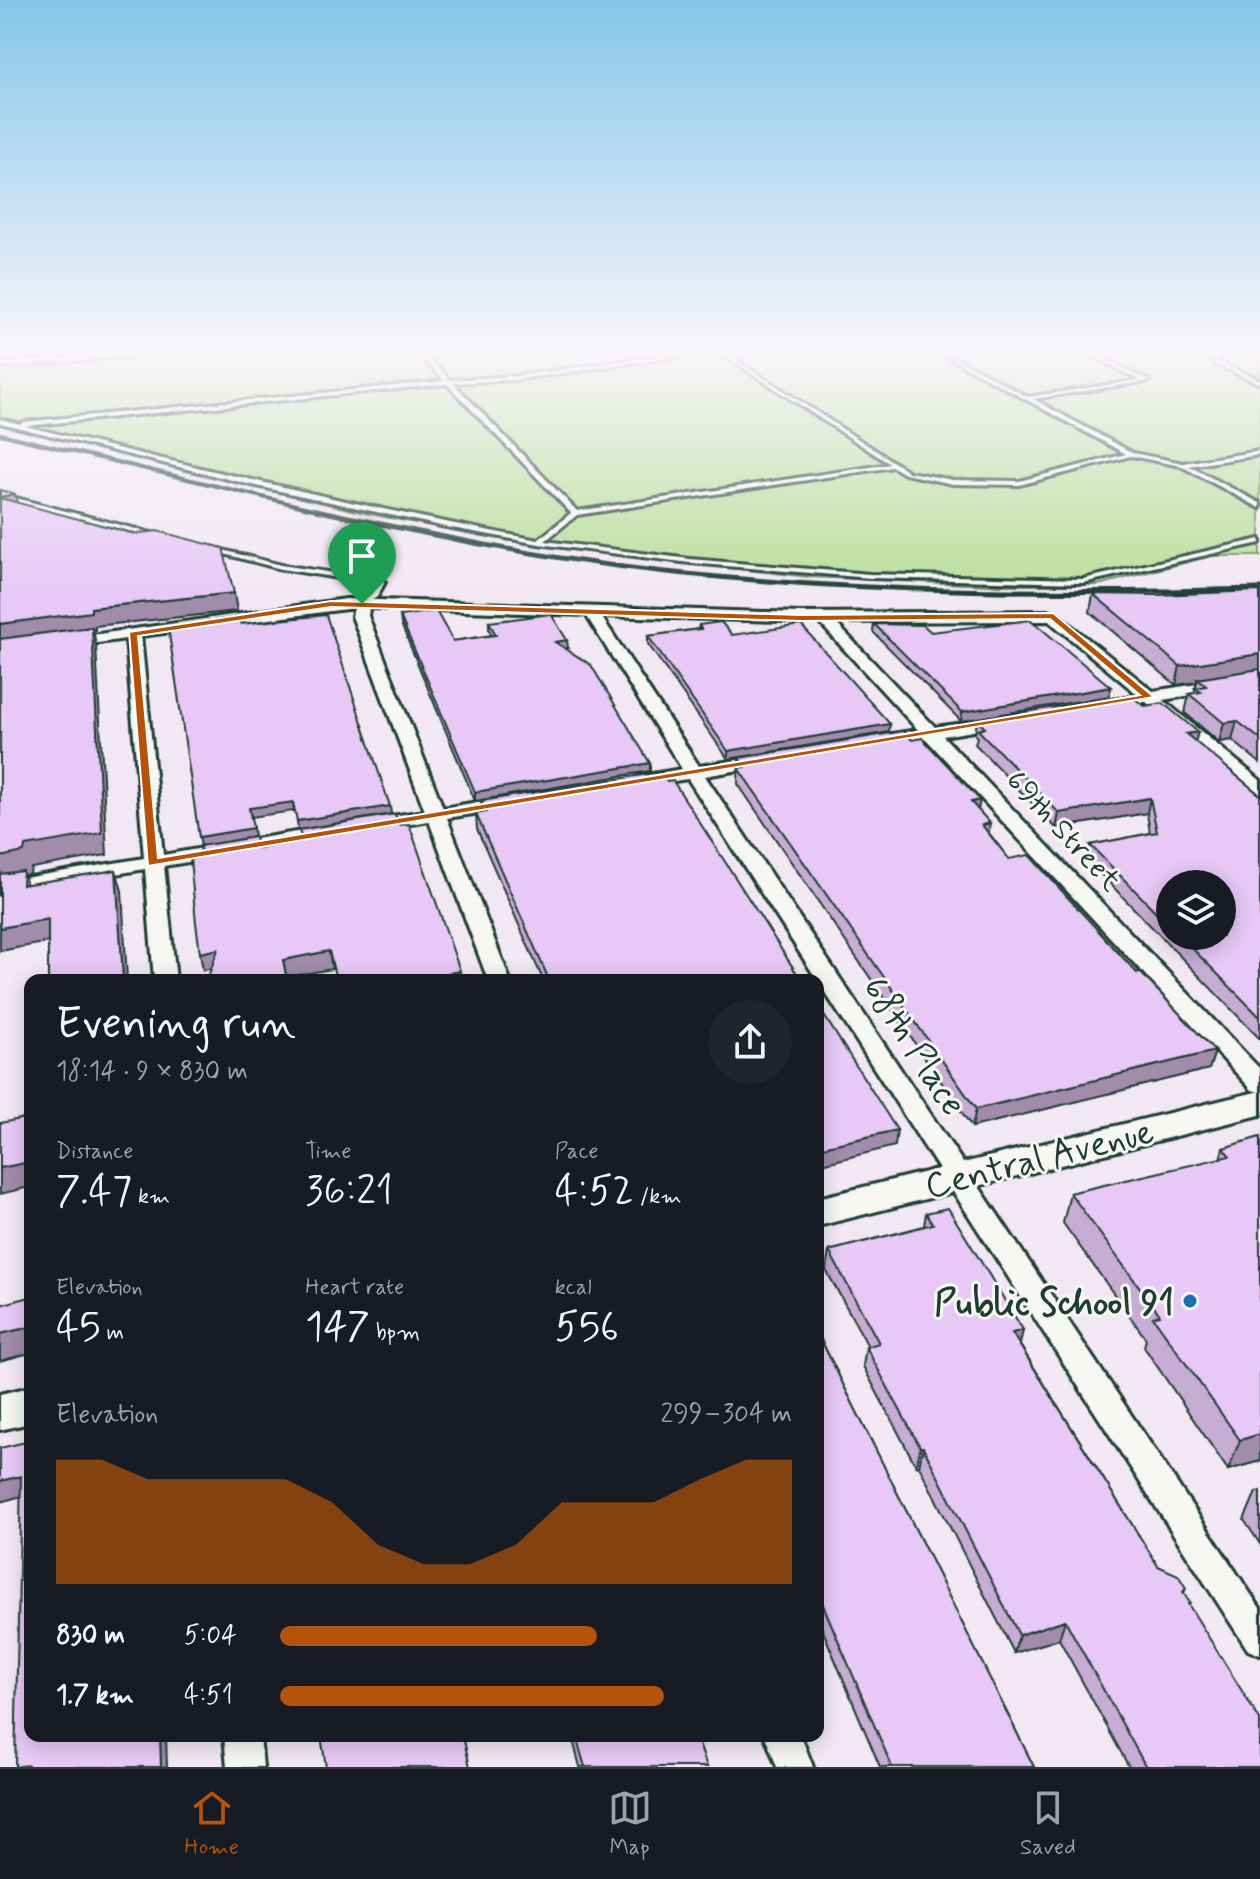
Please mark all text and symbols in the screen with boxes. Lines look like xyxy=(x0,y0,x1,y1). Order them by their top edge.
pin xyxy=(328,522,396,604)
icon: arrive xyxy=(340,534,384,578)
street label: 69th Street xyxy=(997,762,1129,900)
map controls xyxy=(1156,870,1236,950)
button: layers xyxy=(1156,870,1236,950)
street label: 68th Place xyxy=(850,968,976,1126)
text: Evening run xyxy=(56,996,296,1054)
button: share xyxy=(708,1000,792,1084)
text: 18:14 · 9 × 830 m xyxy=(56,1055,248,1089)
street label: Central Avenue xyxy=(921,1109,1159,1212)
text: Distance xyxy=(56,1138,133,1166)
text: Time xyxy=(305,1138,351,1166)
text: Pace xyxy=(555,1138,598,1166)
text: 7.47 xyxy=(56,1166,132,1218)
text: 36:21 xyxy=(305,1166,393,1218)
text: 4:52 xyxy=(555,1166,634,1218)
text: km xyxy=(132,1183,170,1211)
text: /km xyxy=(634,1183,681,1211)
text: Elevation xyxy=(56,1274,143,1302)
text: Heart rate xyxy=(305,1274,404,1302)
text: kcal xyxy=(555,1274,592,1302)
place label: Public School 91 xyxy=(934,1281,1174,1328)
marker: Public School 91 xyxy=(1181,1292,1199,1310)
text: 45 xyxy=(56,1302,101,1354)
text: 147 xyxy=(305,1302,370,1354)
text: 556 xyxy=(555,1302,619,1354)
text: m xyxy=(101,1319,124,1347)
text: bpm xyxy=(370,1319,420,1347)
text: Elevation xyxy=(56,1398,158,1432)
text: 299–304 m xyxy=(660,1398,792,1432)
text: 830 m xyxy=(56,1619,125,1653)
text: 5:04 xyxy=(184,1619,237,1653)
text: 1.7 km xyxy=(56,1679,134,1713)
text: 4:51 xyxy=(184,1679,233,1713)
tab: Home xyxy=(184,1786,239,1862)
tab: Map xyxy=(608,1786,652,1862)
tab: Saved xyxy=(1020,1786,1076,1862)

